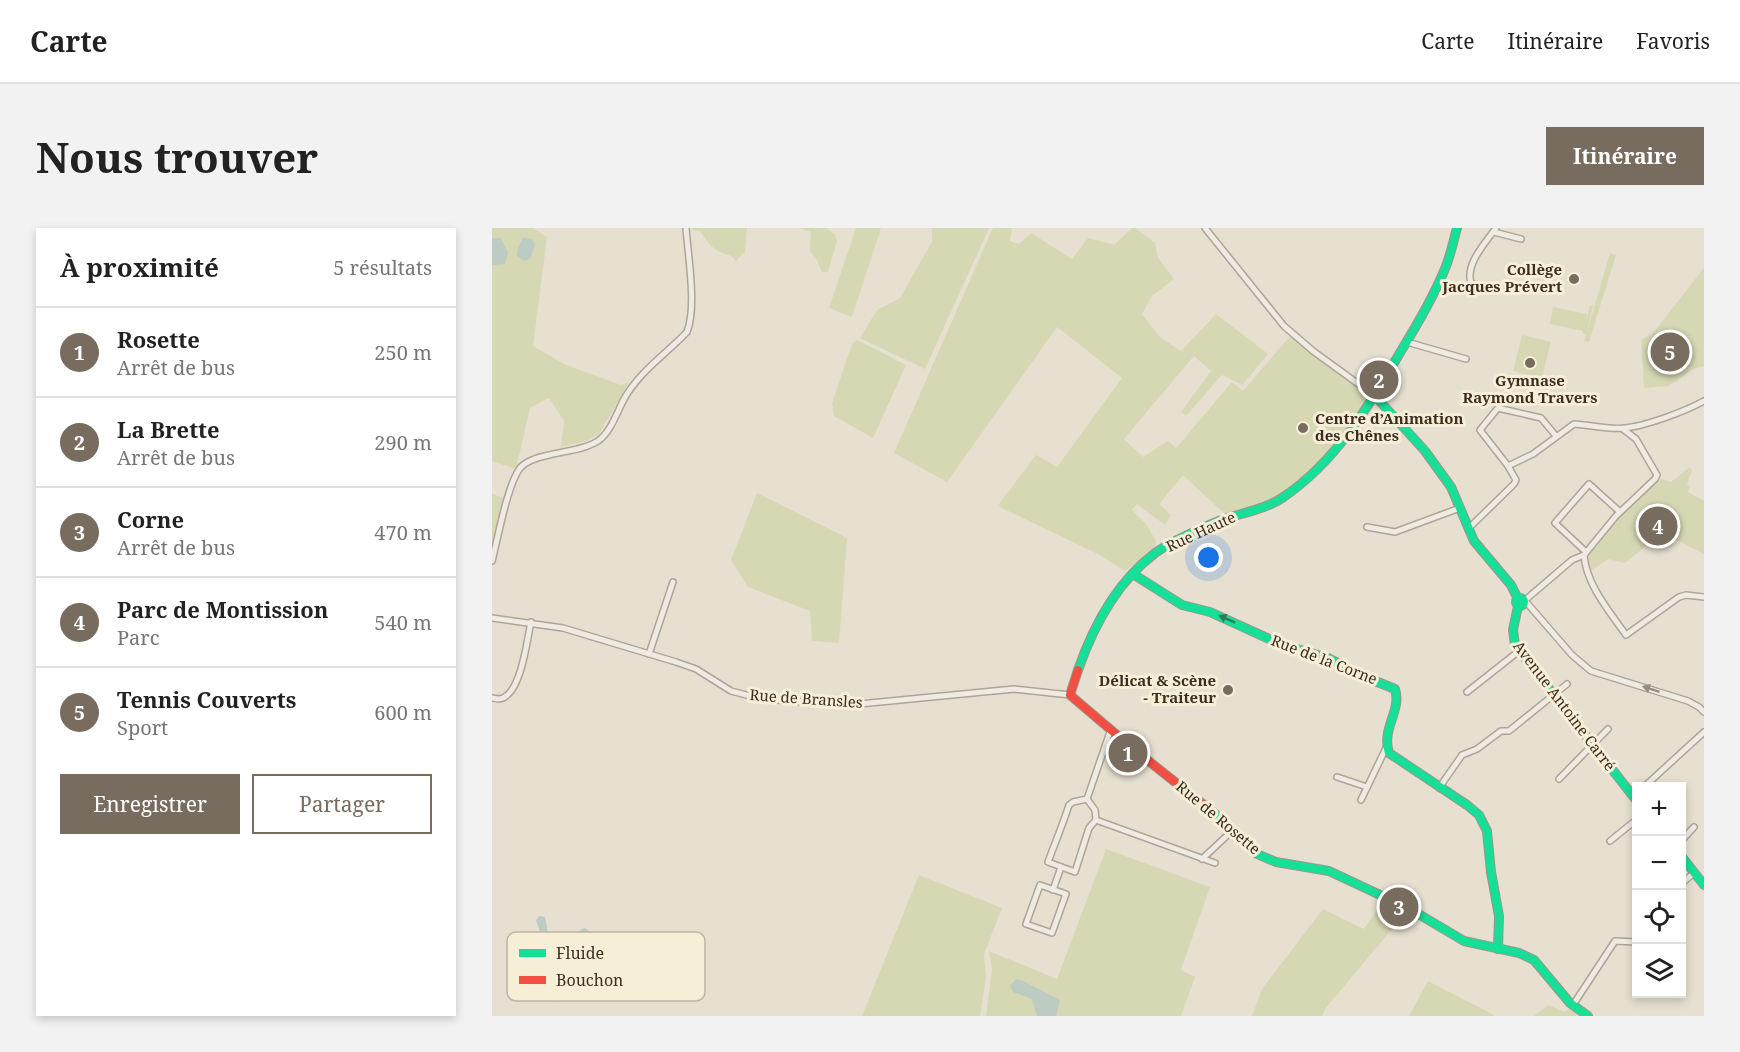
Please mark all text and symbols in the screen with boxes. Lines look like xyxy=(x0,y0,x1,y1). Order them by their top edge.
text: Carte xyxy=(30,22,108,60)
text: Carte xyxy=(1421,27,1475,55)
text: Itinéraire xyxy=(1508,27,1603,55)
text: Favoris xyxy=(1636,27,1710,55)
button: Itinéraire xyxy=(1546,127,1704,185)
text: Nous trouver xyxy=(36,128,318,185)
text: À proximité xyxy=(60,249,219,285)
text: 5 résultats xyxy=(333,254,432,281)
place label: Collège Jacques Prévert xyxy=(1441,259,1562,296)
marker: Collège Jacques Prévert xyxy=(1567,272,1581,286)
text: Rosette xyxy=(117,324,200,354)
pin: 5 xyxy=(1650,330,1690,374)
text: 1 xyxy=(74,339,85,366)
text: 250 m xyxy=(374,339,432,366)
text: Arrêt de bus xyxy=(117,354,235,381)
marker: Gymnase Raymond Travers xyxy=(1523,356,1537,370)
pin: 2 xyxy=(1360,358,1398,402)
place label: Gymnase Raymond Travers xyxy=(1463,370,1597,407)
place label: Centre d’Animation des Chênes xyxy=(1315,408,1463,445)
text: La Brette xyxy=(117,414,220,444)
marker: Centre d’Animation des Chênes xyxy=(1296,421,1310,435)
text: 2 xyxy=(74,429,85,456)
text: 290 m xyxy=(374,429,432,456)
text: Arrêt de bus xyxy=(117,444,235,471)
text: Corne xyxy=(117,504,184,534)
pin: 4 xyxy=(1638,504,1678,548)
street label: Rue Haute xyxy=(1163,506,1239,556)
text: 3 xyxy=(74,519,85,546)
text: 470 m xyxy=(374,519,432,546)
text: Arrêt de bus xyxy=(117,534,235,561)
your location xyxy=(1194,543,1223,572)
text: Parc de Montission xyxy=(117,594,329,624)
text: 4 xyxy=(74,609,85,636)
text: 540 m xyxy=(374,609,432,636)
one-way arrow xyxy=(1218,614,1236,624)
text: Parc xyxy=(117,624,160,651)
street label: Rue de la Corne xyxy=(1268,630,1380,688)
street label: Avenue Antoine Carré xyxy=(1509,636,1620,774)
place label: Délicat & Scène - Traiteur xyxy=(1099,670,1216,707)
marker: Délicat & Scène - Traiteur xyxy=(1221,683,1235,697)
one-way arrow xyxy=(1642,683,1660,693)
text: Tennis Couverts xyxy=(117,684,296,714)
street label: Rue de Bransles xyxy=(749,684,864,712)
text: 5 xyxy=(74,699,85,726)
text: 600 m xyxy=(374,699,432,726)
text: Sport xyxy=(117,714,168,741)
pin: 1 xyxy=(1108,730,1148,776)
button: Enregistrer xyxy=(60,774,240,834)
button: Partager xyxy=(252,774,432,834)
street label: Rue de Rosette xyxy=(1172,776,1265,858)
map controls xyxy=(1632,782,1686,998)
button: + xyxy=(1632,782,1686,836)
button: − xyxy=(1632,836,1686,890)
pin: 3 xyxy=(1380,884,1418,930)
button: locate xyxy=(1632,890,1686,944)
legend xyxy=(507,932,705,1001)
text: Fluide xyxy=(556,942,604,964)
button: layers xyxy=(1632,944,1686,998)
text: Bouchon xyxy=(556,969,623,991)

